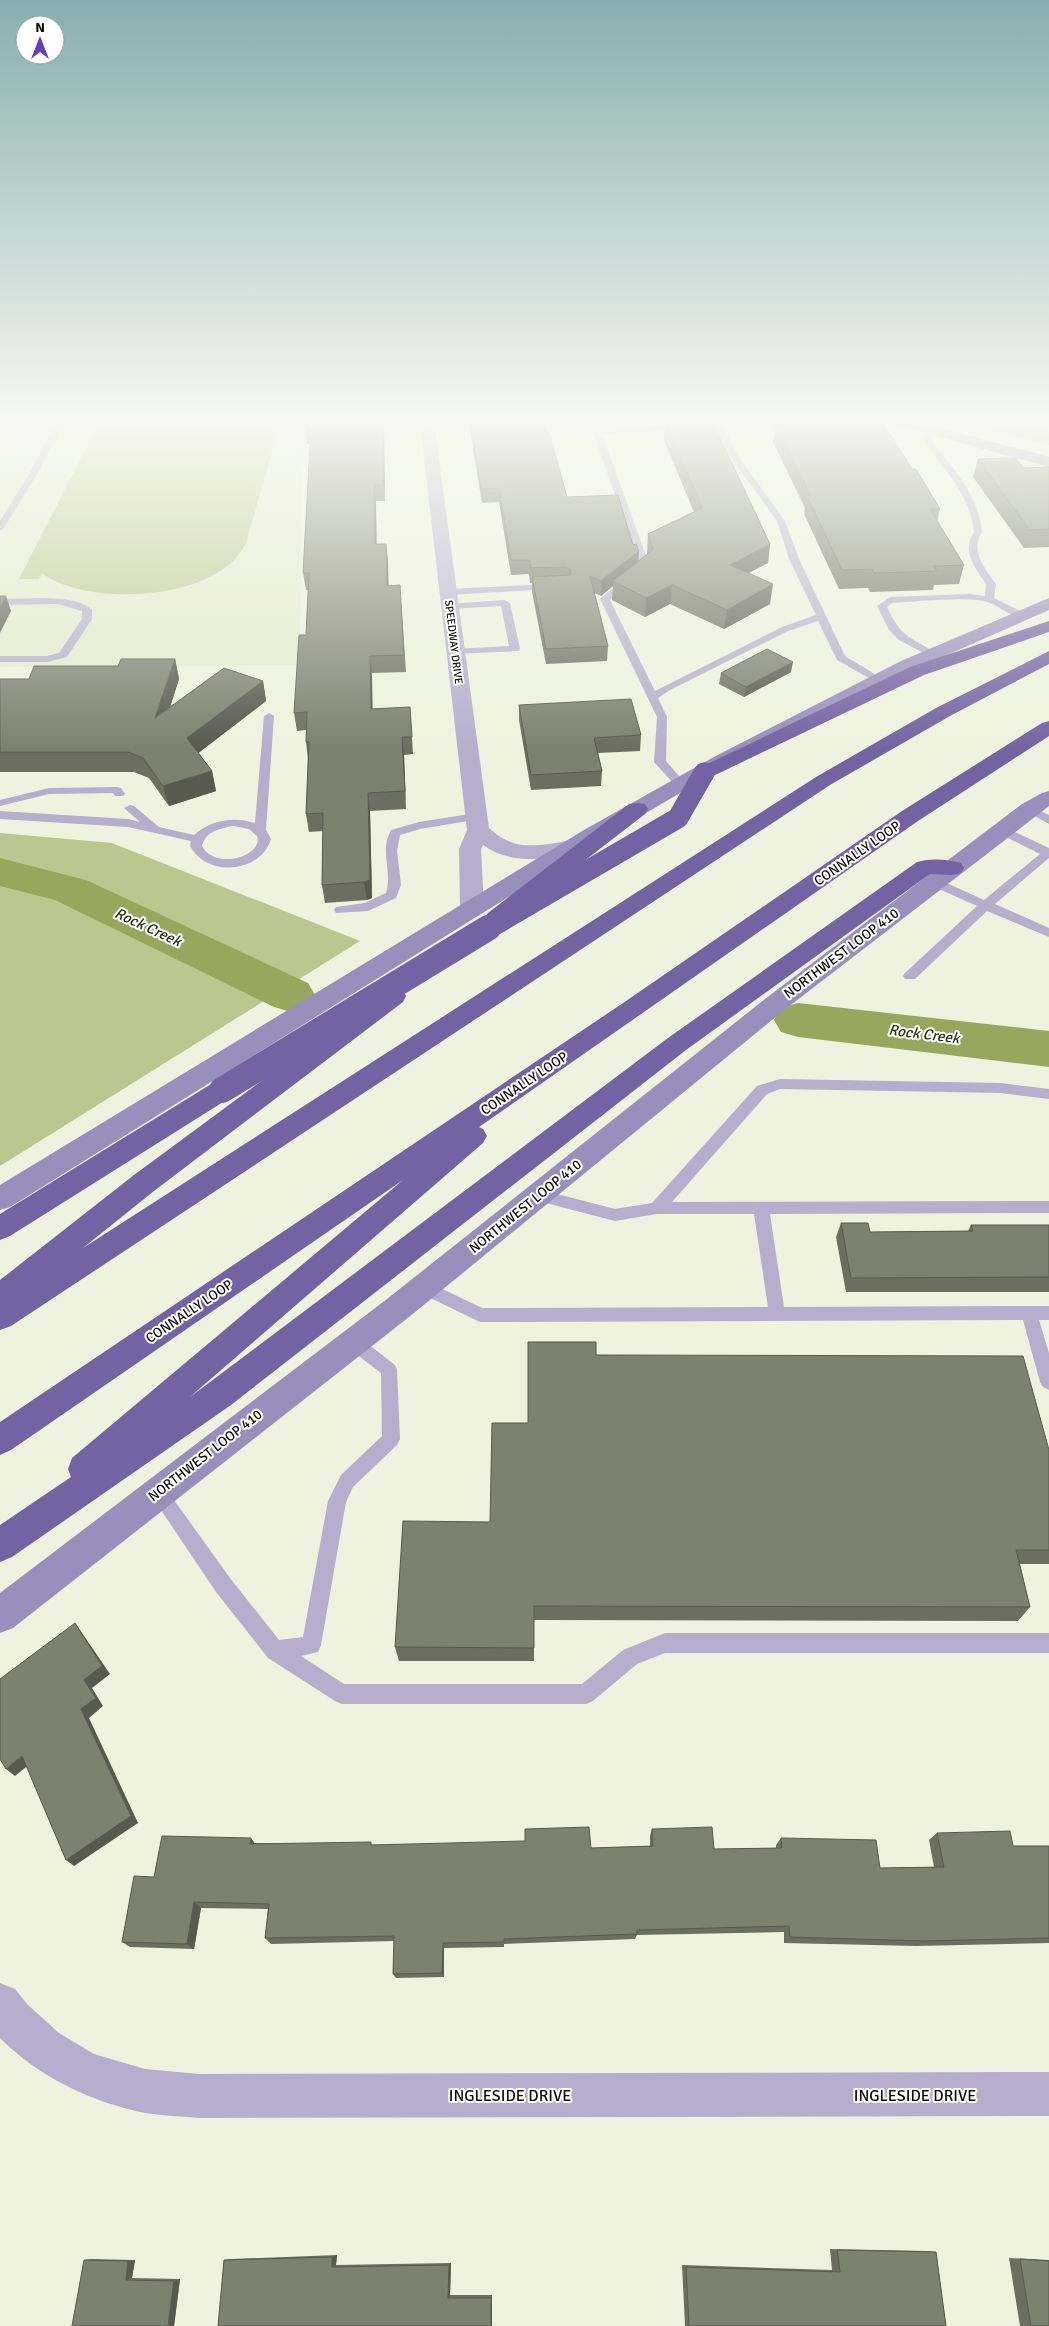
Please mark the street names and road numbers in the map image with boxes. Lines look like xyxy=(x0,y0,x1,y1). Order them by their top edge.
street label: SPEEDWAY DRIVE xyxy=(442,599,465,685)
street label: CONNALLY LOOP xyxy=(811,817,904,890)
street label: NORTHWEST LOOP 410 xyxy=(780,905,902,1002)
street label: CONNALLY LOOP xyxy=(477,1048,571,1119)
street label: NORTHWEST LOOP 410 xyxy=(466,1156,585,1257)
street label: CONNALLY LOOP xyxy=(142,1276,236,1347)
street label: NORTHWEST LOOP 410 xyxy=(145,1406,266,1505)
street label: INGLESIDE DRIVE xyxy=(449,2086,571,2106)
street label: INGLESIDE DRIVE xyxy=(854,2086,976,2106)

